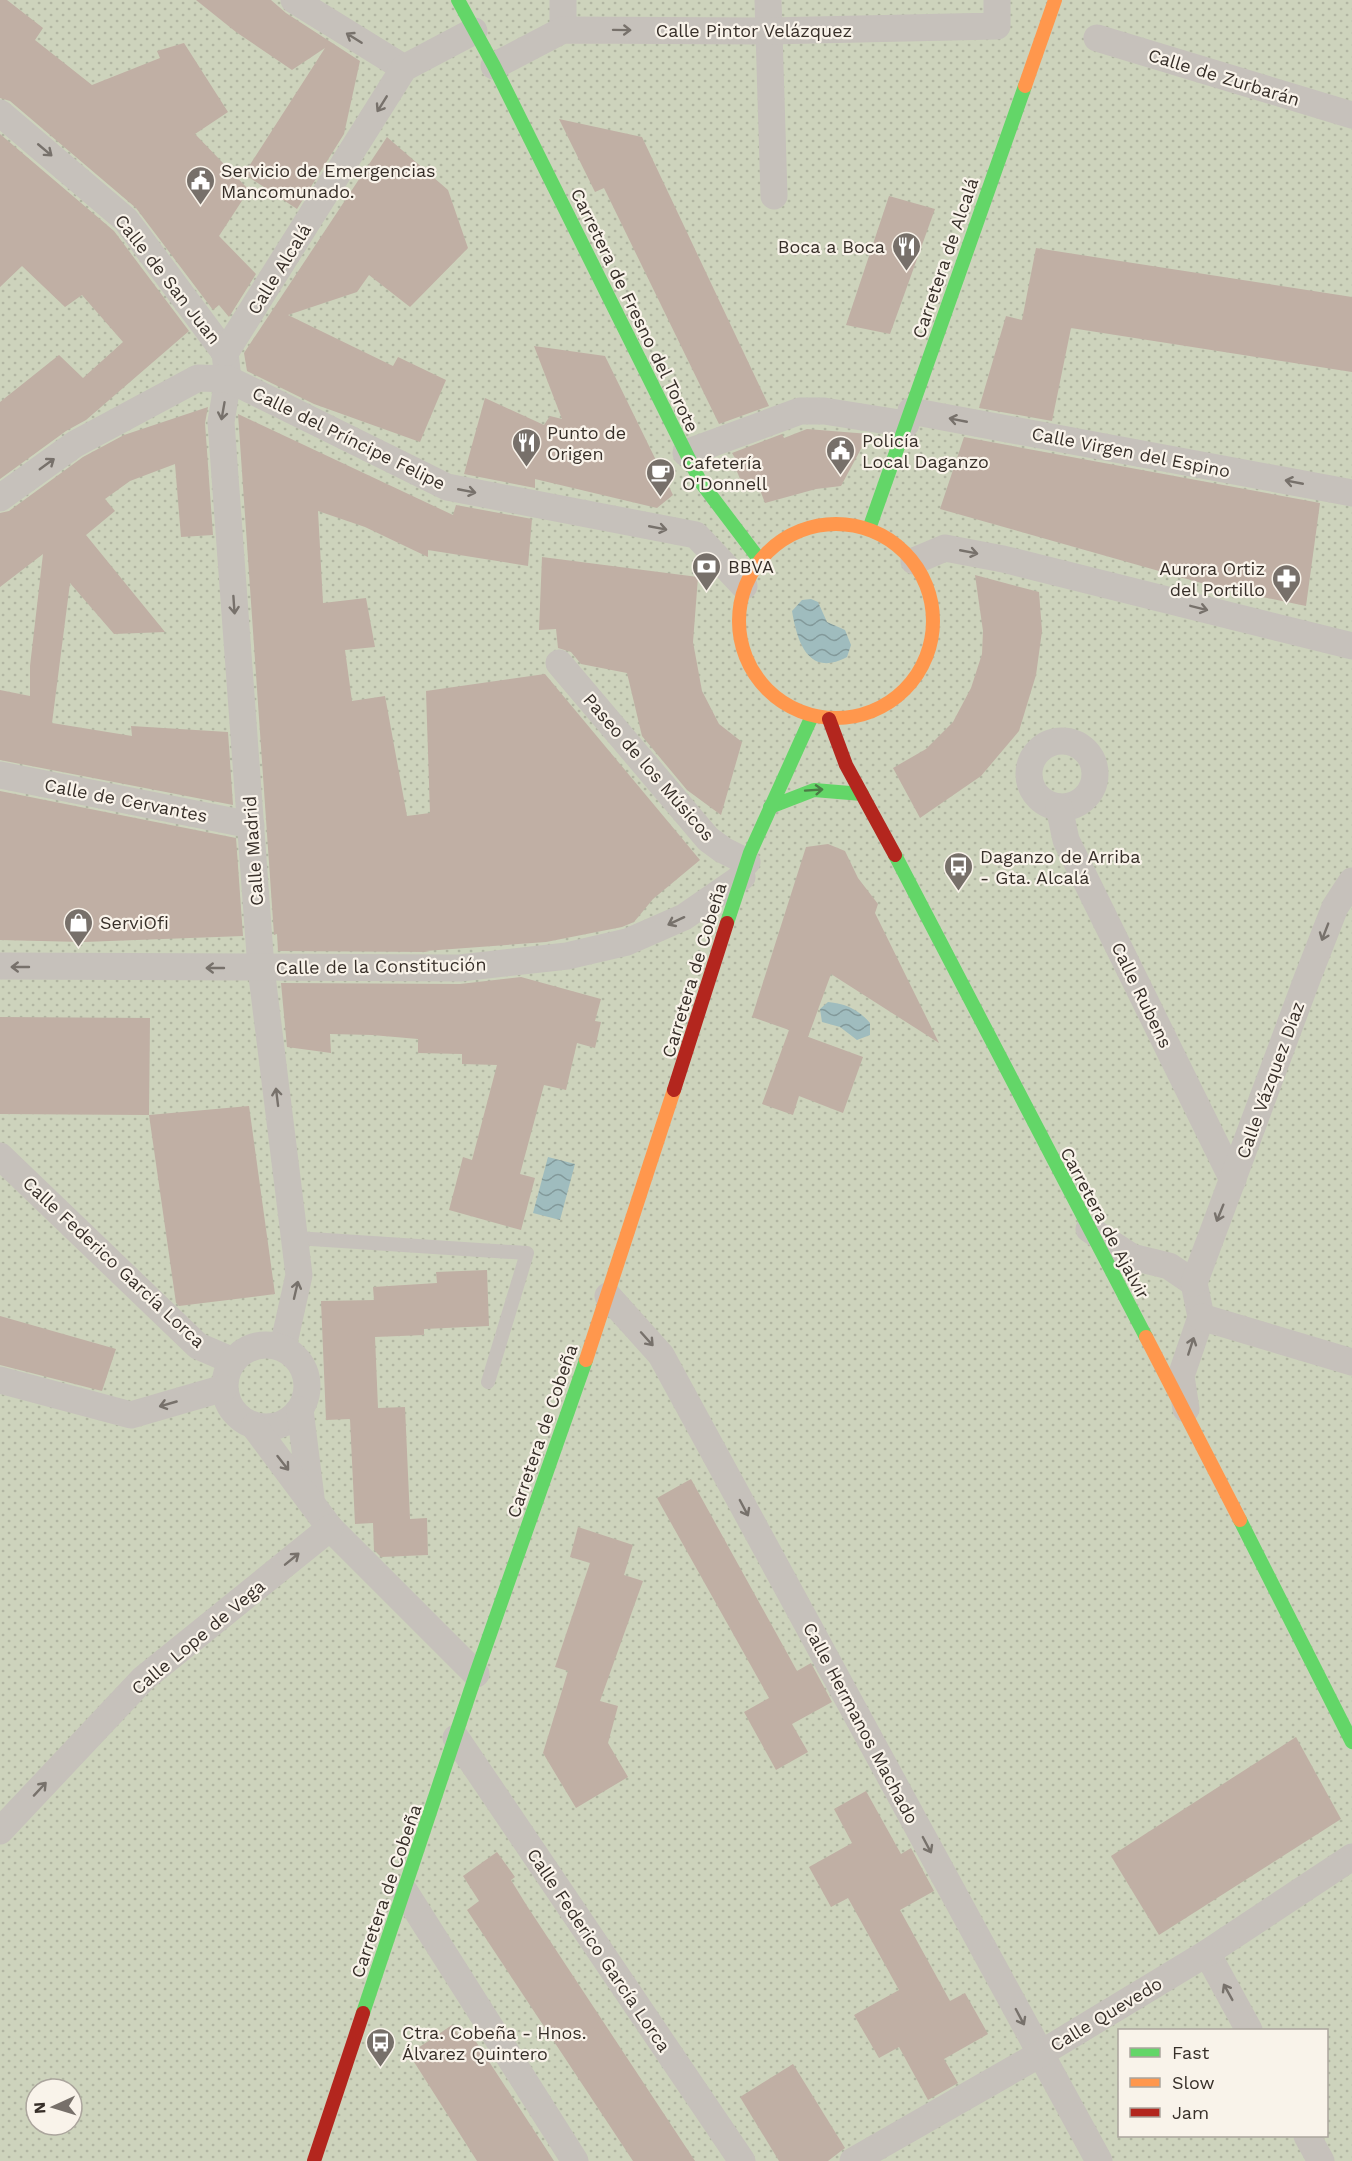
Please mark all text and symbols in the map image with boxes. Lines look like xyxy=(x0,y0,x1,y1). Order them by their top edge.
street label: Calle Pintor Velázquez xyxy=(656,20,852,41)
one-way arrow xyxy=(611,24,631,36)
one-way arrow xyxy=(346,31,363,43)
street label: Calle de Zurbarán xyxy=(1146,44,1302,110)
one-way arrow xyxy=(375,95,387,112)
one-way arrow xyxy=(37,144,53,157)
place label: Servicio de Emergencias Mancomunado. xyxy=(221,160,436,202)
public building icon: Servicio de Emergencias Mancomunado. xyxy=(184,164,216,206)
street label: Carretera de Alcalá xyxy=(908,175,982,341)
street label: Carretera de Fresno del Torote xyxy=(567,185,703,435)
street label: Calle de San Juan xyxy=(111,210,225,348)
street label: Calle Alcalá xyxy=(243,220,315,318)
restaurant icon: Boca a Boca xyxy=(890,230,922,272)
place label: Boca a Boca xyxy=(778,236,885,257)
street label: Calle del Príncipe Felipe xyxy=(249,382,449,494)
one-way arrow xyxy=(217,401,228,420)
one-way arrow xyxy=(949,414,969,425)
place label: Punto de Origen xyxy=(547,422,626,464)
street label: Calle Virgen del Espino xyxy=(1030,422,1232,482)
restaurant icon: Punto de Origen xyxy=(510,426,542,468)
place label: Policía Local Daganzo xyxy=(862,430,989,472)
public building icon: Policía Local Daganzo xyxy=(825,434,857,476)
place label: Cafetería O'Donnell xyxy=(682,452,768,494)
cafe icon: Cafetería O'Donnell xyxy=(645,456,677,498)
one-way arrow xyxy=(39,458,55,470)
one-way arrow xyxy=(1285,476,1305,487)
one-way arrow xyxy=(456,486,476,497)
one-way arrow xyxy=(648,523,667,534)
one-way arrow xyxy=(958,547,978,558)
bank icon: BBVA xyxy=(691,550,723,592)
place label: BBVA xyxy=(728,556,774,577)
place label: Aurora Ortiz del Portillo xyxy=(1159,558,1265,600)
pharmacy icon: Aurora Ortiz del Portillo xyxy=(1270,562,1302,604)
one-way arrow xyxy=(229,595,240,615)
one-way arrow xyxy=(1189,603,1208,615)
street label: Paseo de los Músicos xyxy=(579,689,719,845)
street label: Calle de Cervantes xyxy=(43,774,209,826)
one-way arrow xyxy=(804,784,824,795)
street label: Calle Madrid xyxy=(239,795,267,907)
place label: Daganzo de Arriba - Gta. Alcalá xyxy=(980,846,1140,888)
bus stop icon: Daganzo de Arriba - Gta. Alcalá xyxy=(943,850,975,892)
street label: Carretera de Cobeña xyxy=(657,880,731,1060)
shop icon: ServiOfi xyxy=(63,906,95,948)
place label: ServiOfi xyxy=(100,912,169,933)
one-way arrow xyxy=(668,915,686,927)
one-way arrow xyxy=(1319,922,1330,941)
street label: Calle Rubens xyxy=(1107,939,1177,1051)
street label: Calle de la Constitución xyxy=(275,954,487,978)
one-way arrow xyxy=(11,961,31,973)
one-way arrow xyxy=(206,962,226,974)
street label: Calle Vázquez Díaz xyxy=(1232,999,1308,1161)
one-way arrow xyxy=(272,1087,283,1107)
street label: Carretera de Ajalvir xyxy=(1056,1144,1154,1302)
street label: Calle Federico García Lorca xyxy=(19,1172,209,1352)
one-way arrow xyxy=(1214,1203,1225,1222)
one-way arrow xyxy=(291,1281,302,1300)
one-way arrow xyxy=(640,1331,654,1346)
one-way arrow xyxy=(1186,1336,1197,1355)
street label: Carretera de Cobeña xyxy=(502,1342,582,1520)
one-way arrow xyxy=(159,1399,178,1411)
one-way arrow xyxy=(277,1454,289,1470)
one-way arrow xyxy=(738,1499,750,1516)
one-way arrow xyxy=(284,1552,300,1565)
street label: Calle Lope de Vega xyxy=(127,1575,269,1699)
street label: Calle Hermanos Machado xyxy=(799,1619,923,1827)
one-way arrow xyxy=(33,1781,47,1796)
street label: Carretera de Cobeña xyxy=(346,1802,426,1980)
one-way arrow xyxy=(922,1836,933,1854)
street label: Calle Federico García Lorca xyxy=(523,1844,675,2056)
street label: Calle Quevedo xyxy=(1046,1972,1166,2056)
one-way arrow xyxy=(1222,1984,1234,2001)
one-way arrow xyxy=(1014,2008,1026,2025)
place label: Ctra. Cobeña - Hnos. Álvarez Quintero xyxy=(402,2022,587,2064)
bus stop icon: Ctra. Cobeña - Hnos. Álvarez Quintero xyxy=(365,2026,397,2068)
legend xyxy=(1118,2029,1328,2137)
text: Fast xyxy=(1172,2042,1210,2063)
text: Slow xyxy=(1172,2072,1215,2093)
north arrow xyxy=(24,2077,84,2137)
text: N xyxy=(30,2101,49,2115)
text: Jam xyxy=(1172,2102,1209,2123)

